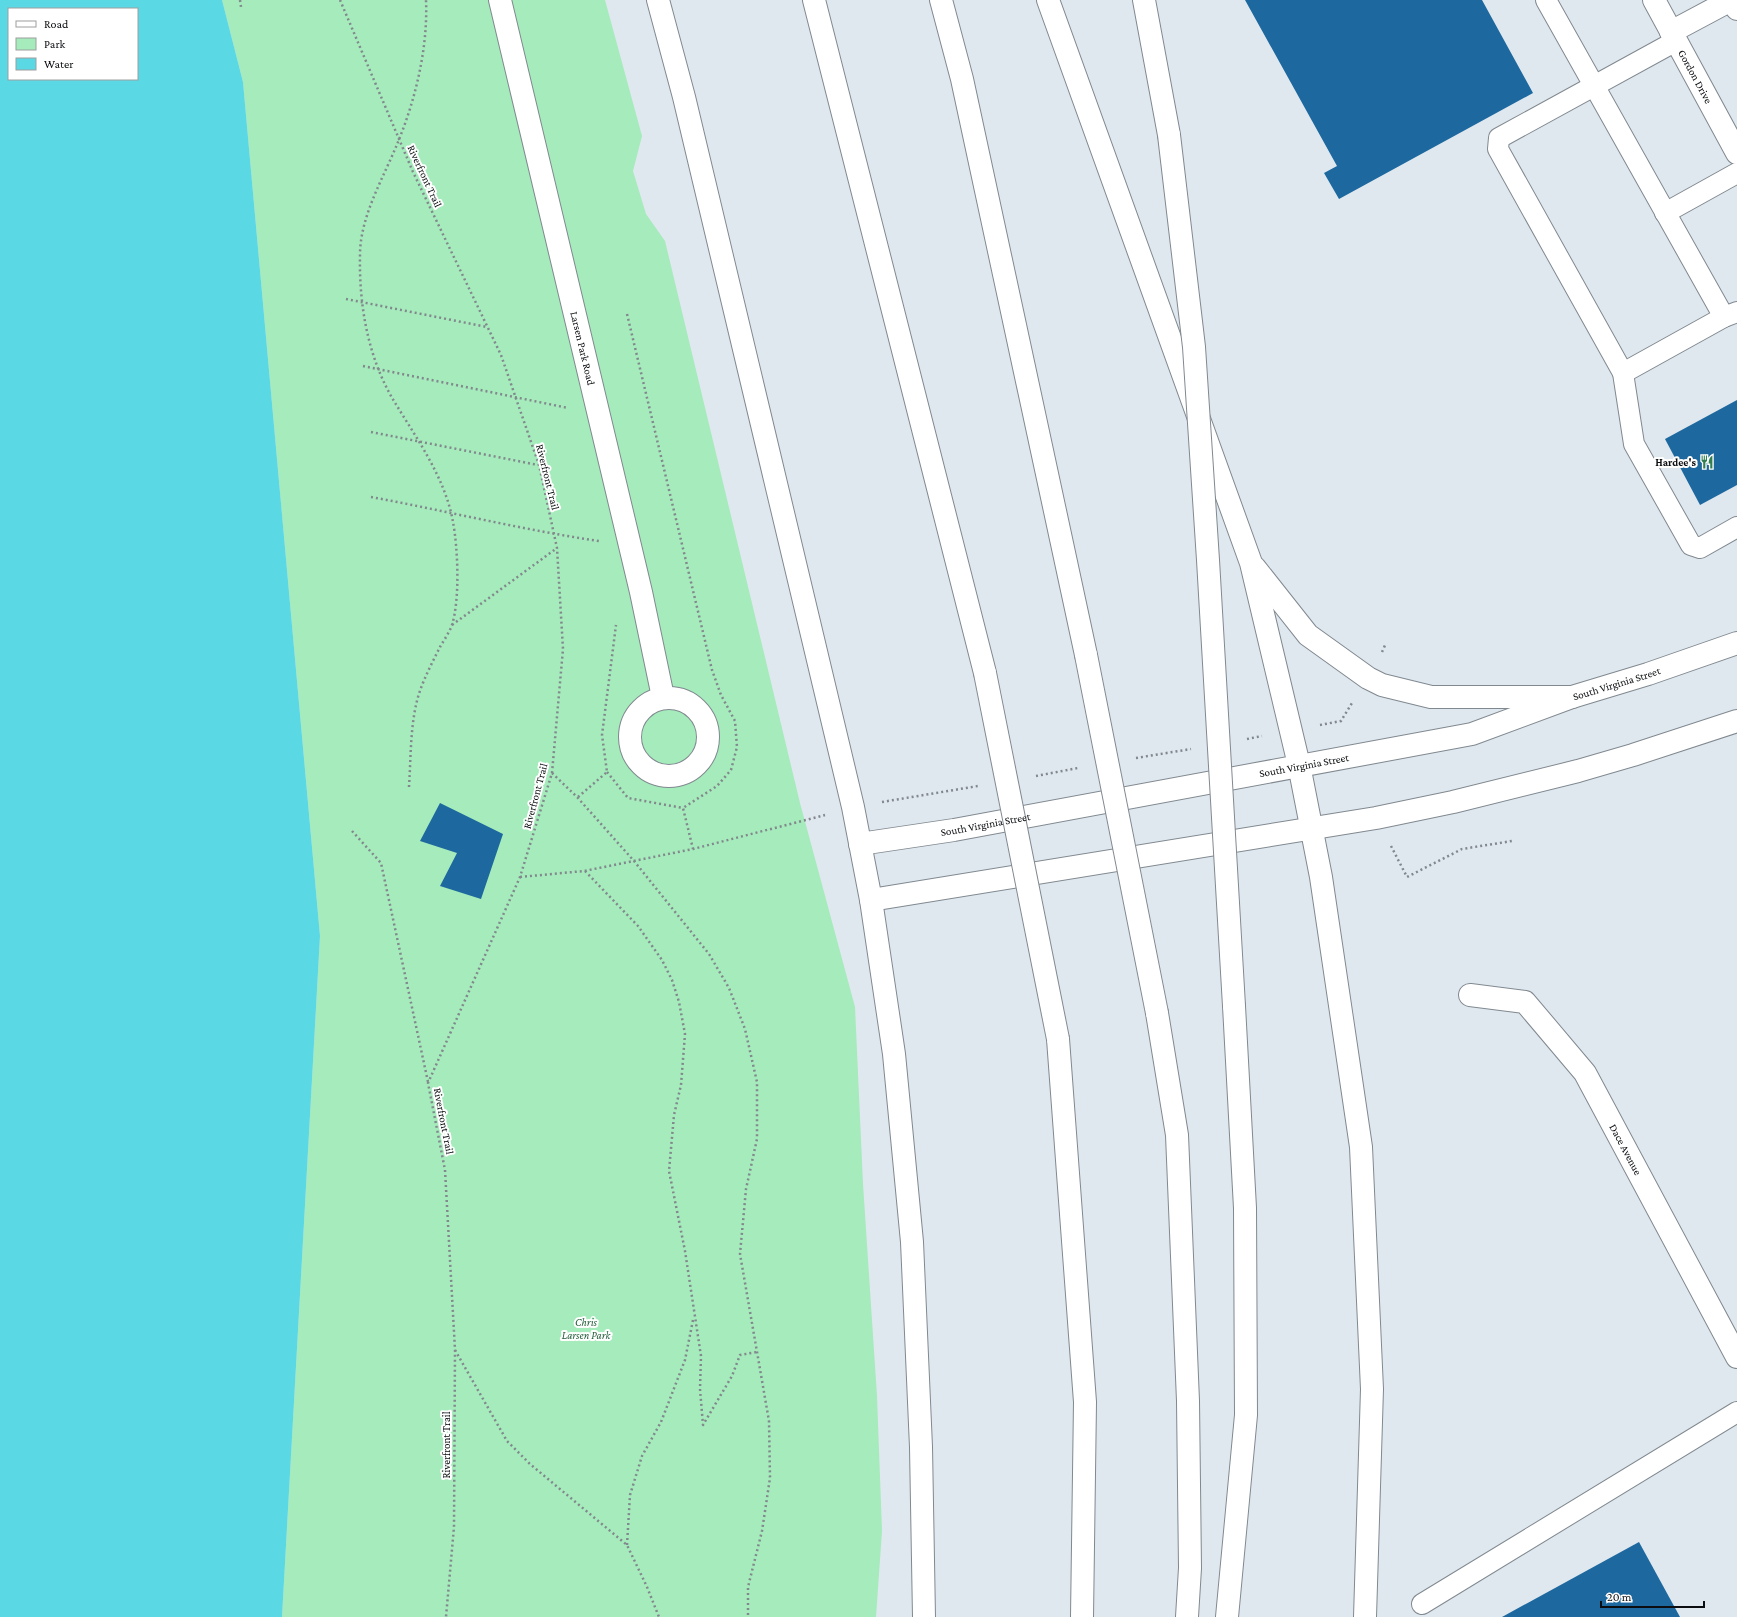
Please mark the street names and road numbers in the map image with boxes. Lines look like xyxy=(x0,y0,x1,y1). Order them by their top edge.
street label: Gordon Drive xyxy=(1676,48,1715,106)
street label: Riverfront Trail xyxy=(405,143,445,209)
street label: Larsen Park Road xyxy=(568,310,598,387)
street label: Riverfront Trail xyxy=(534,443,562,511)
street label: South Virginia Street xyxy=(1571,664,1662,702)
street label: South Virginia Street xyxy=(1258,751,1350,779)
street label: Riverfront Trail xyxy=(521,762,550,830)
street label: South Virginia Street xyxy=(940,810,1032,838)
street label: Riverfront Trail xyxy=(432,1087,456,1155)
street label: Dace Avenue xyxy=(1607,1122,1645,1177)
street label: Riverfront Trail xyxy=(440,1411,452,1479)

